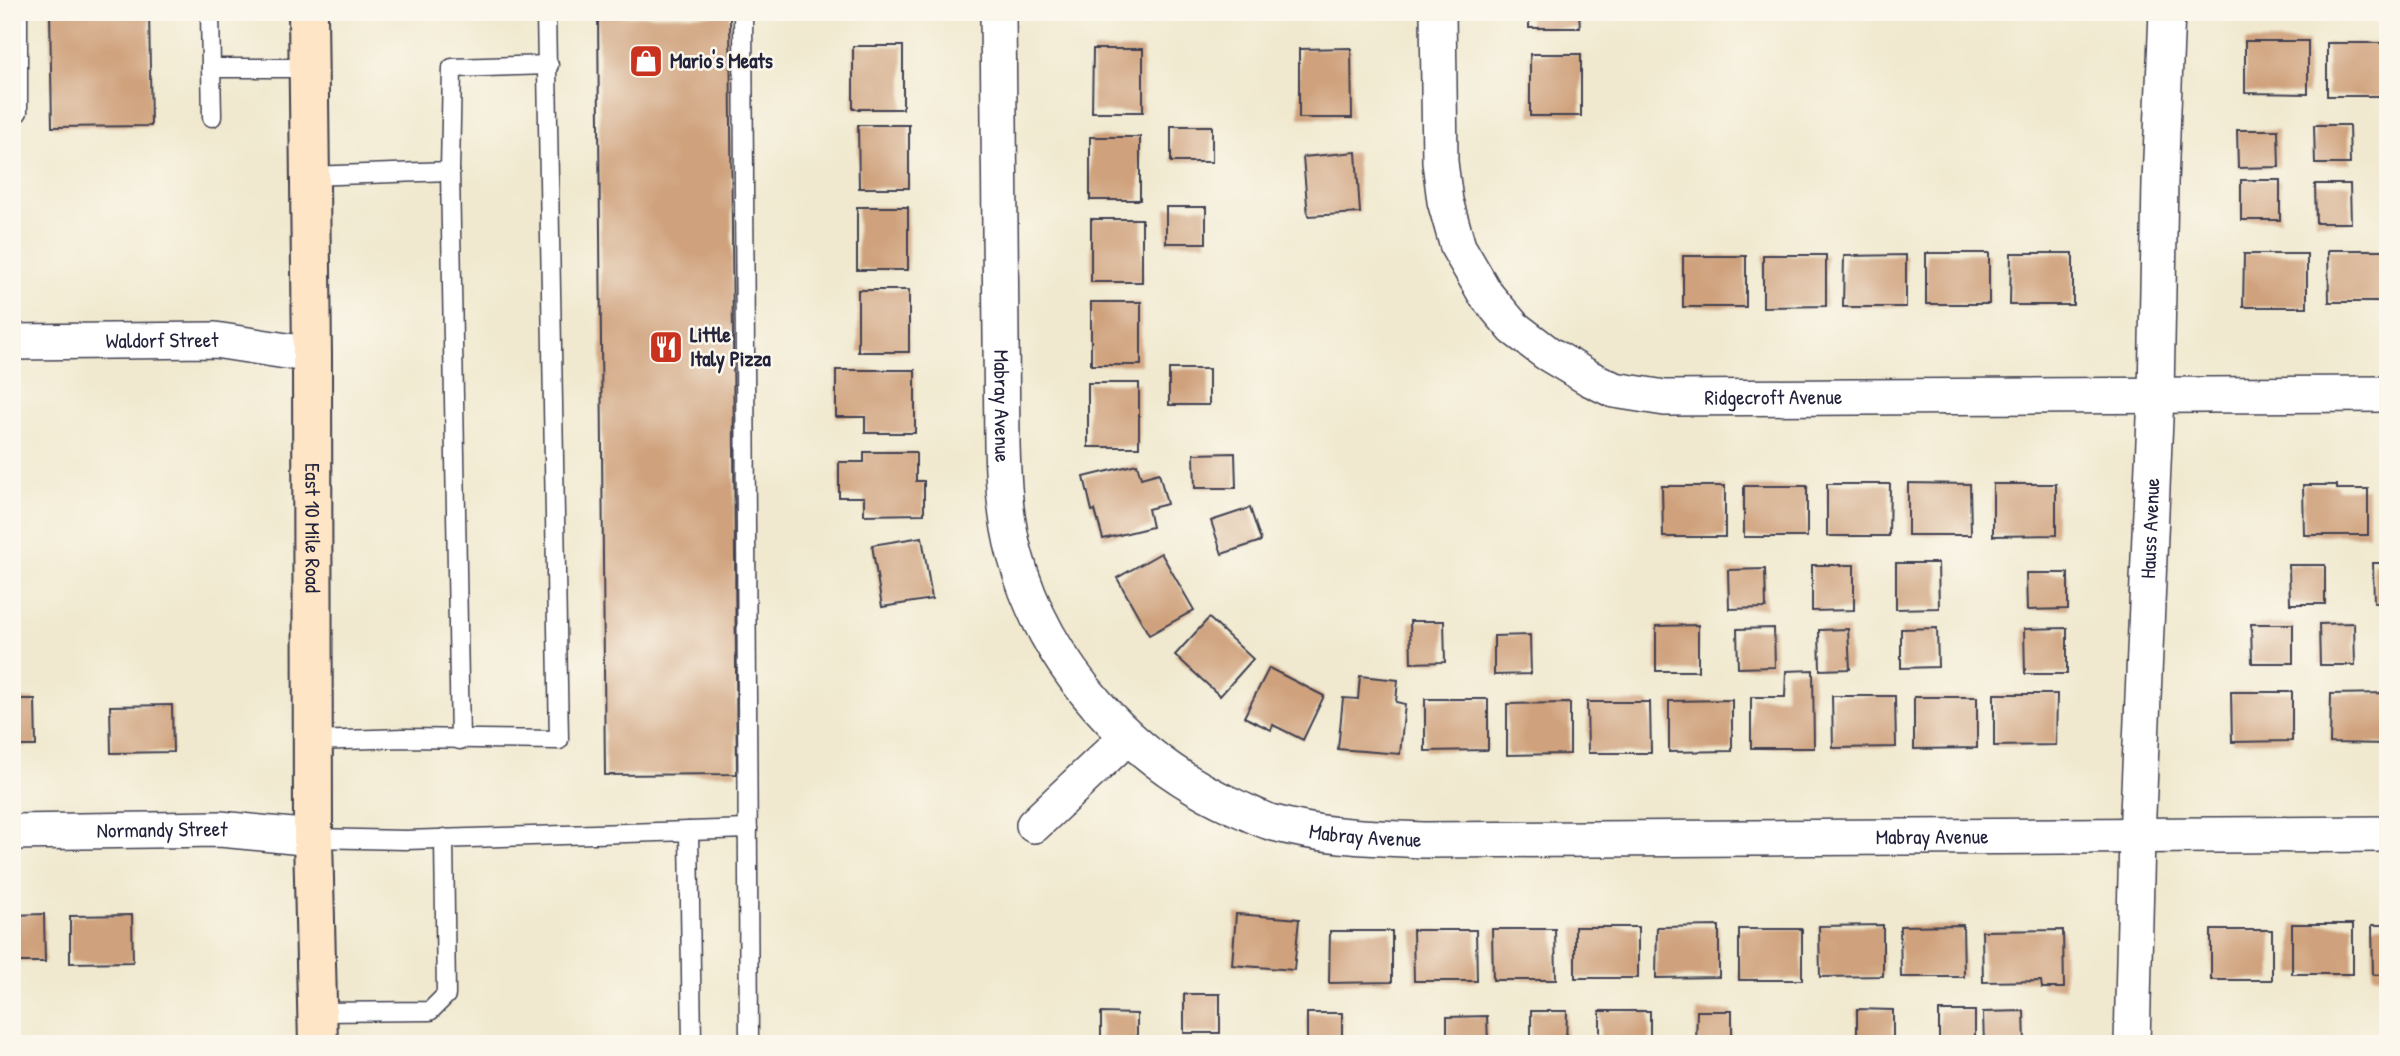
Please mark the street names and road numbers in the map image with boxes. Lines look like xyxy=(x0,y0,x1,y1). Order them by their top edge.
street label: Waldorf Street xyxy=(105,325,219,355)
street label: Mabray Avenue xyxy=(987,349,1018,463)
street label: Ridgecroft Avenue xyxy=(1704,382,1842,412)
street label: East 10 Mile Road xyxy=(298,463,327,593)
street label: Hauss Avenue xyxy=(2133,477,2166,579)
street label: Normandy Street xyxy=(96,814,229,845)
street label: Mabray Avenue xyxy=(1307,816,1422,854)
street label: Mabray Avenue xyxy=(1876,821,1989,851)

